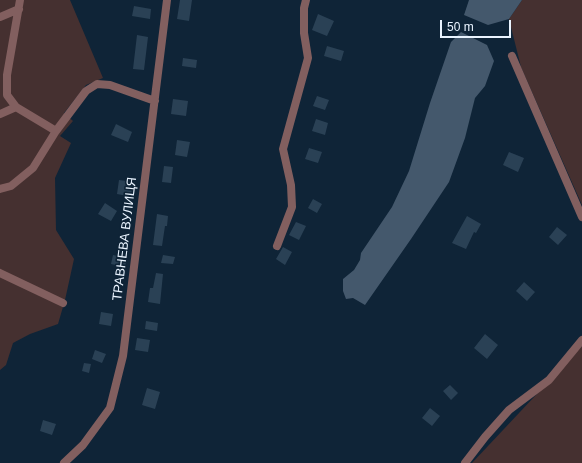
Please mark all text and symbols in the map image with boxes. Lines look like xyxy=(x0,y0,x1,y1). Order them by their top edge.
scale bar xyxy=(442,12,513,38)
text: 50 m xyxy=(447,20,474,34)
street label: ТРАВНЕВА ВУЛИЦЯ xyxy=(110,176,140,302)

